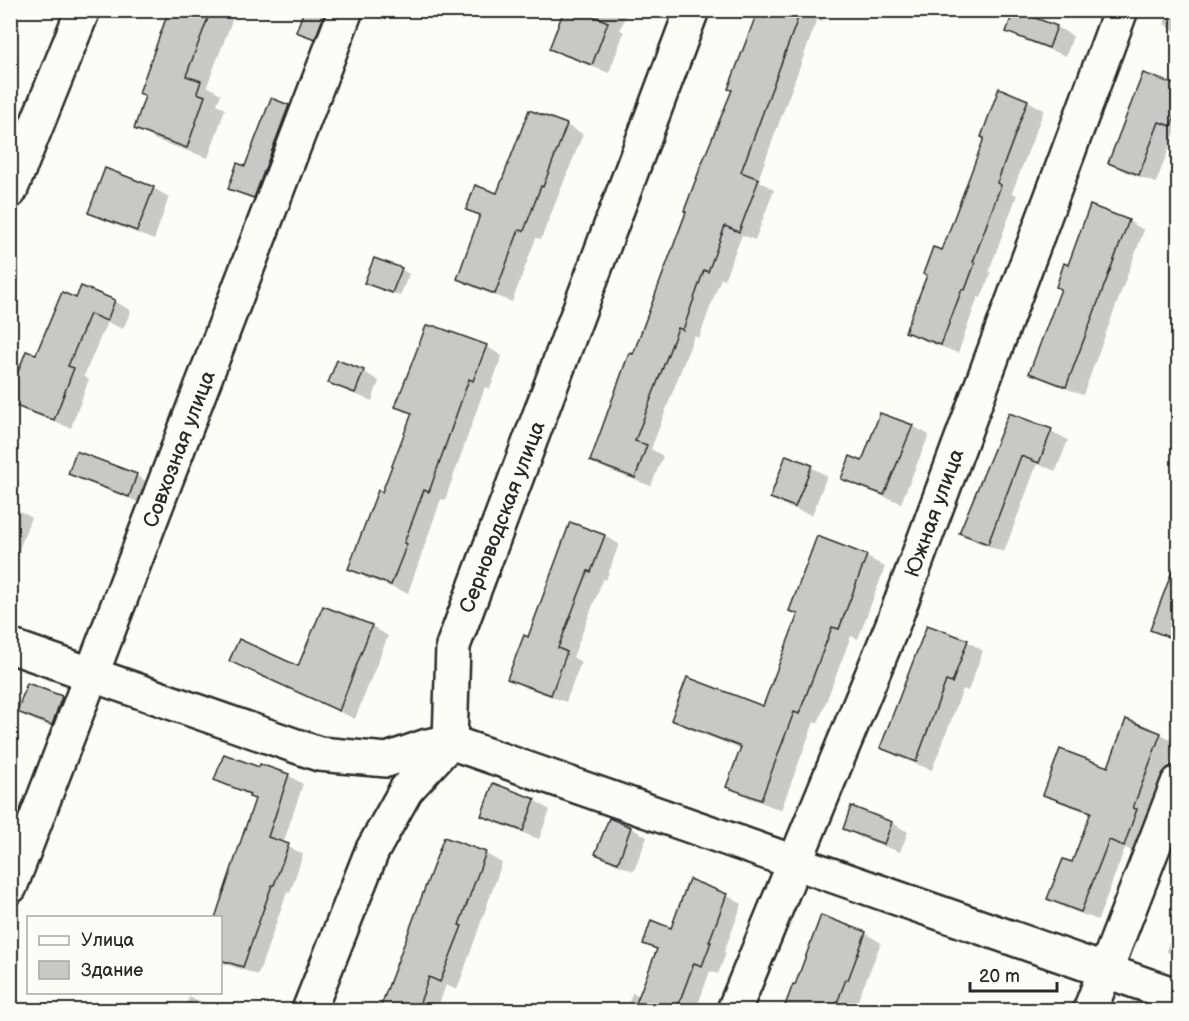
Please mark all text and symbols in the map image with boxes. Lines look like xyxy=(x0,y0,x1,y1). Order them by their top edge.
street label: Совхозная улица xyxy=(138,367,221,531)
street label: Серноводская улица xyxy=(454,417,551,617)
street label: Южная улица xyxy=(900,445,969,581)
legend xyxy=(27,916,222,994)
text: Улица xyxy=(81,930,135,951)
scale bar xyxy=(970,955,1057,993)
text: Здание xyxy=(81,960,143,981)
text: 20 m xyxy=(979,966,1020,987)

